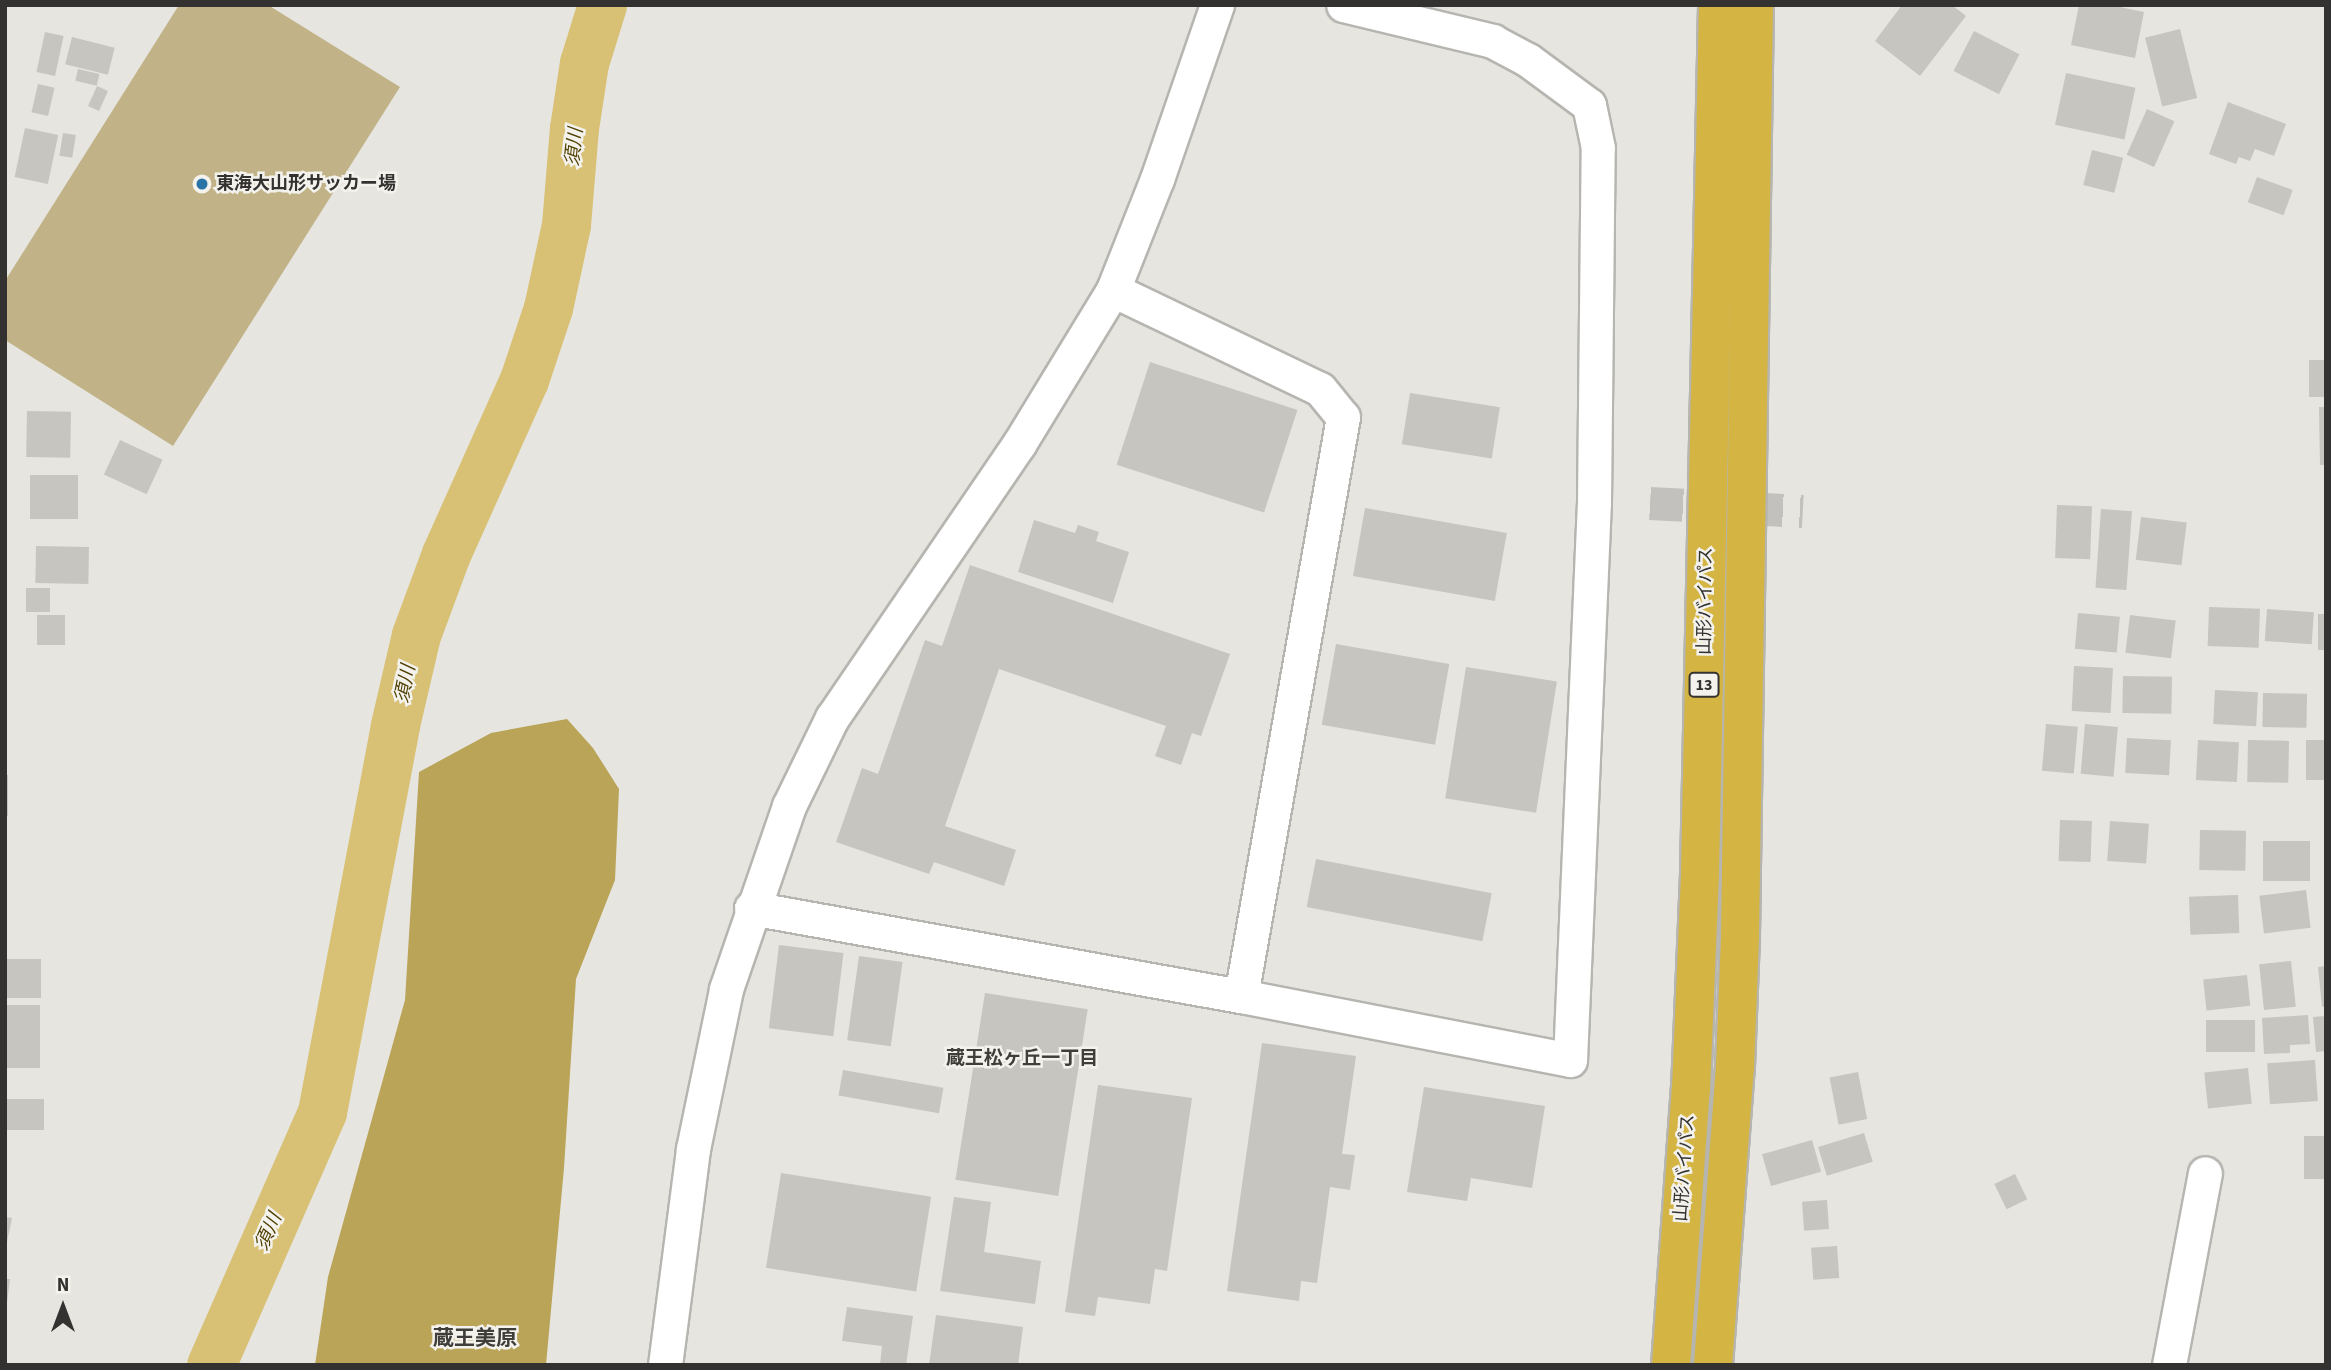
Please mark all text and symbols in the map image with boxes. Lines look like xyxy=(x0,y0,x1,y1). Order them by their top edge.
water label: 須川 xyxy=(562,127,588,167)
place label: 東海大山形サッカー場 xyxy=(216,173,396,195)
marker: 東海大山形サッカー場 xyxy=(194,176,210,192)
street label: 山形バイパス xyxy=(1694,547,1718,655)
water label: 須川 xyxy=(391,663,421,705)
road number: 13 xyxy=(1688,672,1720,698)
district label: 蔵王松ヶ丘一丁目 xyxy=(946,1048,1098,1070)
street label: 山形バイパス xyxy=(1670,1113,1700,1223)
water label: 須川 xyxy=(251,1210,287,1254)
north arrow xyxy=(28,1272,98,1342)
text: N xyxy=(57,1272,69,1299)
district label: 蔵王美原 xyxy=(433,1325,517,1351)

